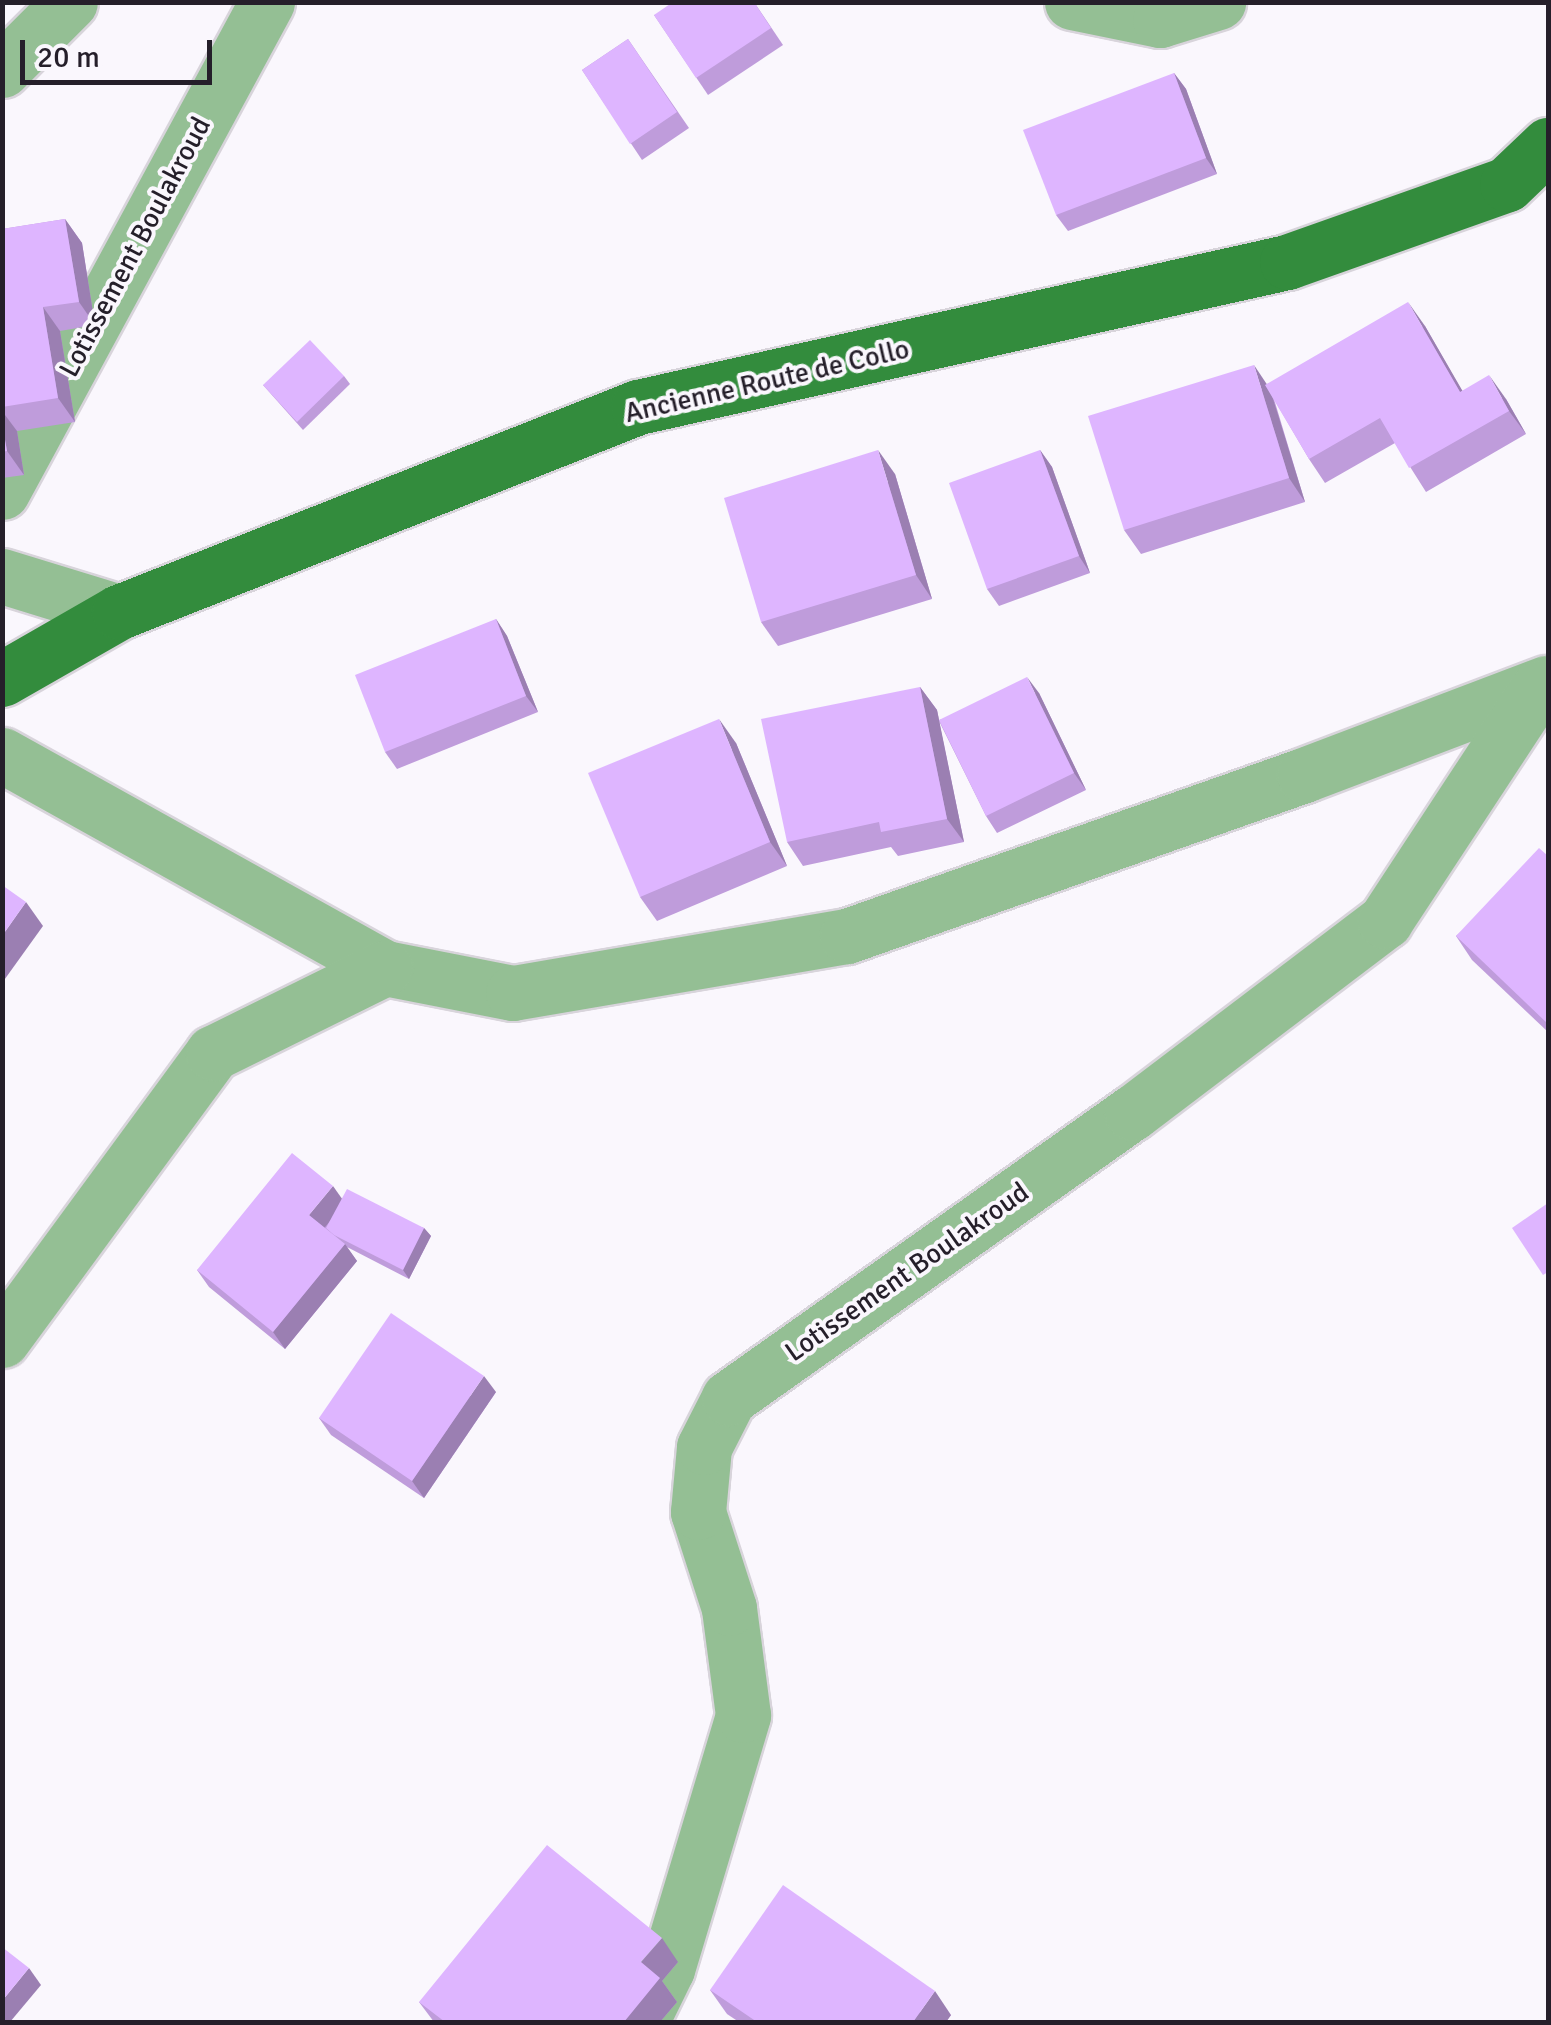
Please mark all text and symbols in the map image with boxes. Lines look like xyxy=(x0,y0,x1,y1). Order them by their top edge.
scale bar xyxy=(25,20,218,82)
text: 20 m xyxy=(37,39,100,76)
street label: Lotissement Boulakroud xyxy=(52,111,218,383)
street label: Ancienne Route de Collo xyxy=(621,332,913,430)
street label: Lotissement Boulakroud xyxy=(779,1175,1035,1369)

